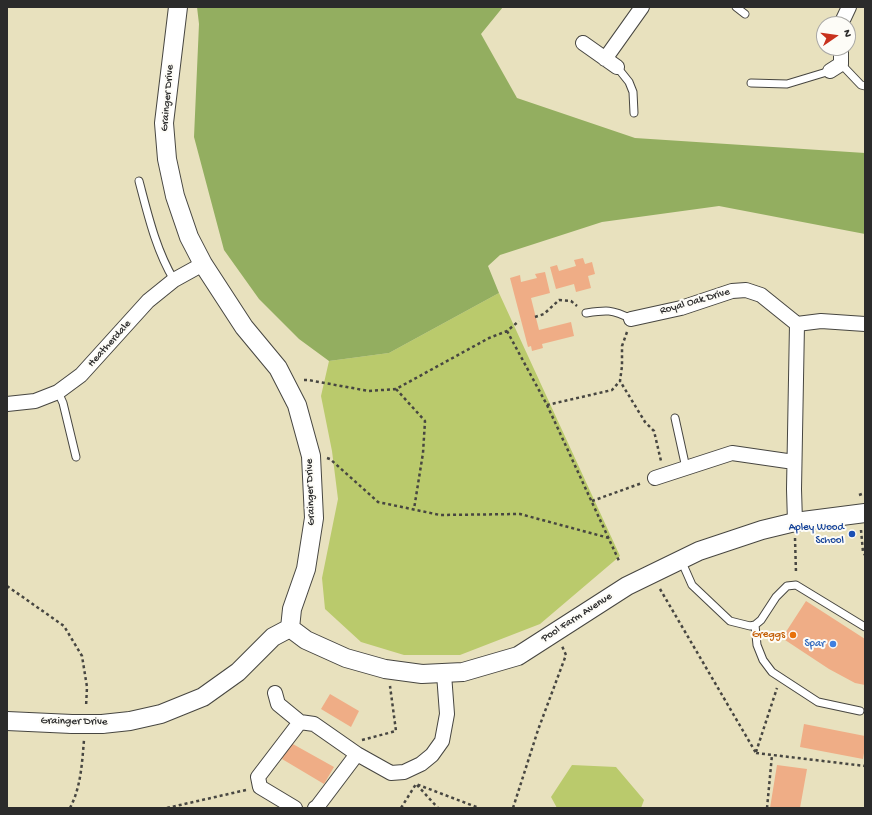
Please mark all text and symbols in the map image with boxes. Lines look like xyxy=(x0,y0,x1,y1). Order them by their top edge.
north arrow xyxy=(816,16,856,56)
text: N xyxy=(840,29,853,38)
street label: Grainger Drive xyxy=(159,64,177,132)
street label: Royal Oak Drive xyxy=(658,286,732,318)
street label: Heatherdale xyxy=(85,318,135,370)
street label: Grainger Drive xyxy=(303,458,319,526)
place label: Apley Wood School xyxy=(789,521,844,547)
marker: Apley Wood School xyxy=(847,529,857,539)
street label: Pool Farm Avenue xyxy=(539,590,615,646)
place label: Greggs xyxy=(752,628,785,642)
marker: Greggs xyxy=(788,630,798,640)
place label: Spar xyxy=(804,637,825,651)
marker: Spar xyxy=(828,639,838,649)
street label: Grainger Drive xyxy=(40,715,108,729)

